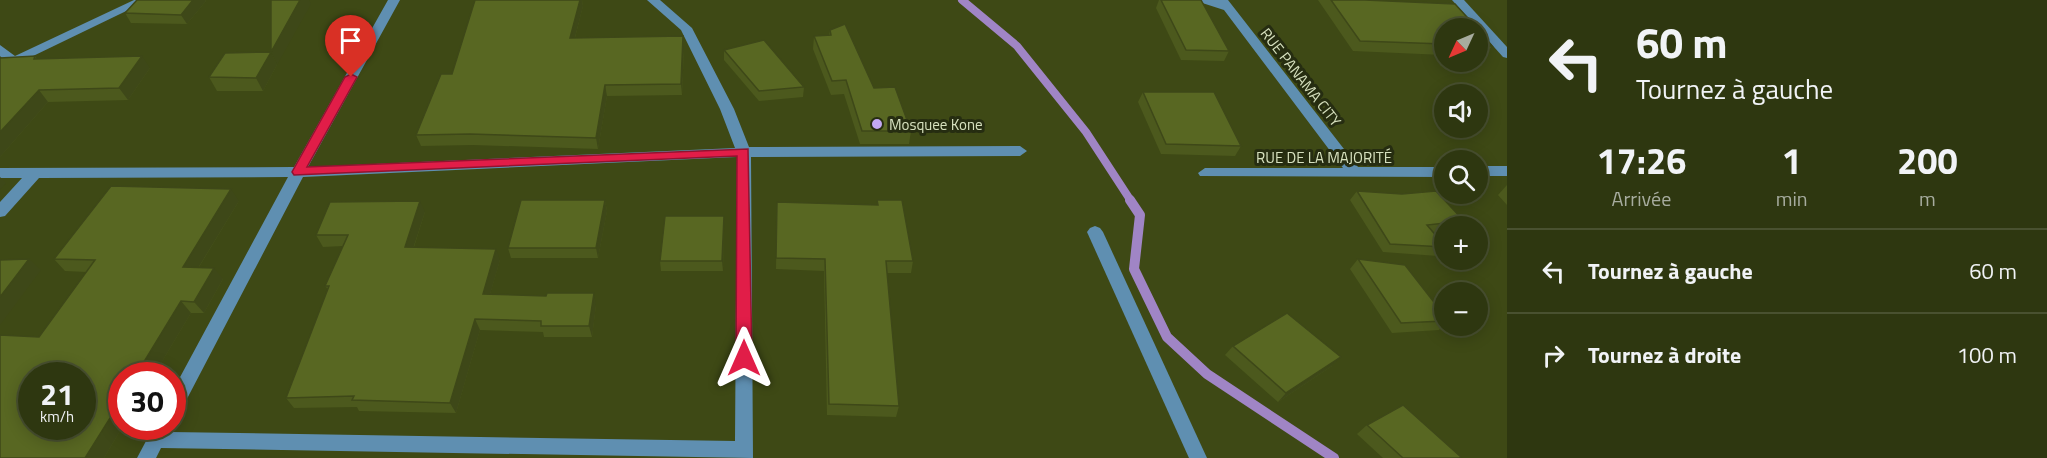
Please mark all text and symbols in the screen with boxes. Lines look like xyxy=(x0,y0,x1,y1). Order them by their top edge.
text: 60 m xyxy=(1636,10,1728,74)
pin xyxy=(325,15,376,77)
north arrow xyxy=(1434,18,1488,72)
map controls xyxy=(1434,18,1488,336)
street label: RUE PANAMA CITY xyxy=(1255,23,1347,131)
icon: arrive xyxy=(334,24,367,57)
icon: left xyxy=(1537,24,1615,102)
text: Tournez à gauche xyxy=(1636,68,1833,109)
button: sound xyxy=(1434,84,1488,138)
place label: Mosquee Kone xyxy=(889,113,983,136)
marker: Mosquee Kone xyxy=(870,117,884,131)
text: 17:26 xyxy=(1596,133,1686,188)
text: 1 xyxy=(1782,133,1802,188)
text: 200 xyxy=(1897,133,1958,188)
street label: RUE DE LA MAJORITÉ xyxy=(1256,146,1392,169)
button: search xyxy=(1434,150,1488,204)
text: Arrivée xyxy=(1611,183,1671,214)
text: min xyxy=(1776,183,1808,214)
text: m xyxy=(1919,183,1936,214)
button: + xyxy=(1434,216,1488,270)
text: Tournez à gauche xyxy=(1588,254,1753,288)
text: 60 m xyxy=(1969,254,2017,288)
icon: left xyxy=(1537,255,1570,288)
button: − xyxy=(1434,282,1488,336)
position arrow xyxy=(712,326,776,390)
text: Tournez à droite xyxy=(1588,338,1741,372)
text: 100 m xyxy=(1957,338,2017,372)
icon: right xyxy=(1537,339,1570,372)
speed limit sign: 30 xyxy=(108,362,186,440)
text: 21 xyxy=(40,371,74,417)
text: km/h xyxy=(40,405,74,428)

